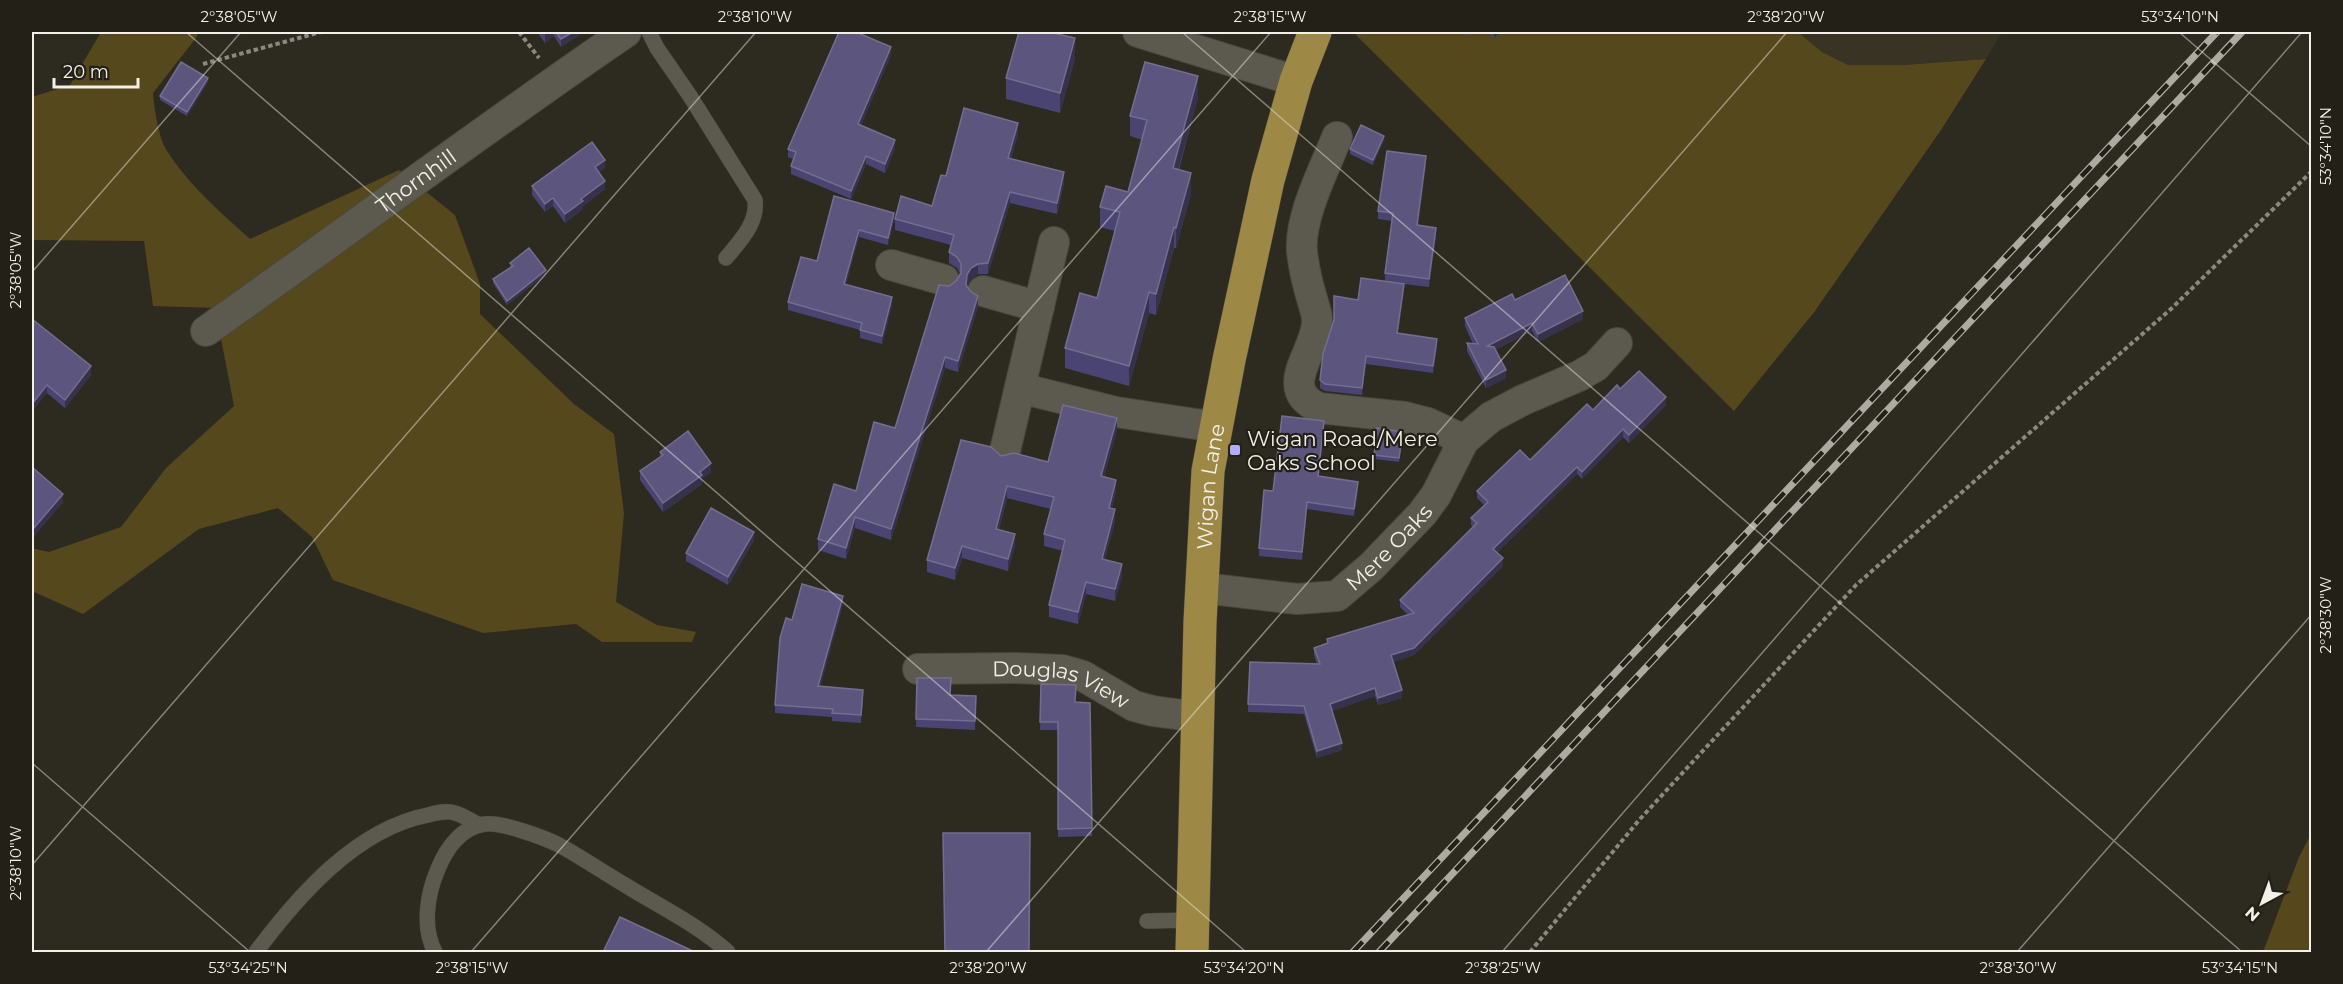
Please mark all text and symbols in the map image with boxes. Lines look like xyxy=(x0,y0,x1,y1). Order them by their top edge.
text: 2°38'05"W xyxy=(201,7,278,26)
text: 2°38'10"W xyxy=(718,7,793,26)
text: 2°38'15"W xyxy=(1233,7,1307,26)
text: 2°38'20"W xyxy=(1747,7,1825,26)
text: 53°34'10"N xyxy=(2141,7,2219,26)
scale bar xyxy=(54,51,138,89)
text: 20 m xyxy=(63,61,109,83)
text: 53°34'10"N xyxy=(2316,107,2335,185)
street label: Thornhill xyxy=(371,143,461,218)
text: 2°38'05"W xyxy=(6,231,25,308)
street label: Wigan Lane xyxy=(1191,421,1229,550)
place label: Wigan Road/Mere Oaks School xyxy=(1247,426,1438,475)
marker: Wigan Road/Mere Oaks School xyxy=(1228,443,1242,457)
street label: Mere Oaks xyxy=(1341,499,1437,595)
text: 2°38'30"W xyxy=(2316,576,2335,654)
street label: Douglas View xyxy=(992,655,1135,713)
text: 2°38'10"W xyxy=(6,825,25,900)
north arrow xyxy=(2232,873,2292,933)
text: N xyxy=(2241,903,2264,925)
text: 53°34'25"N xyxy=(208,958,288,977)
text: 2°38'15"W xyxy=(435,958,509,977)
text: 2°38'20"W xyxy=(949,958,1027,977)
text: 53°34'20"N xyxy=(1204,958,1284,977)
text: 2°38'25"W xyxy=(1465,958,1541,977)
text: 2°38'30"W xyxy=(1979,958,2057,977)
text: 53°34'15"N xyxy=(2202,958,2278,977)

